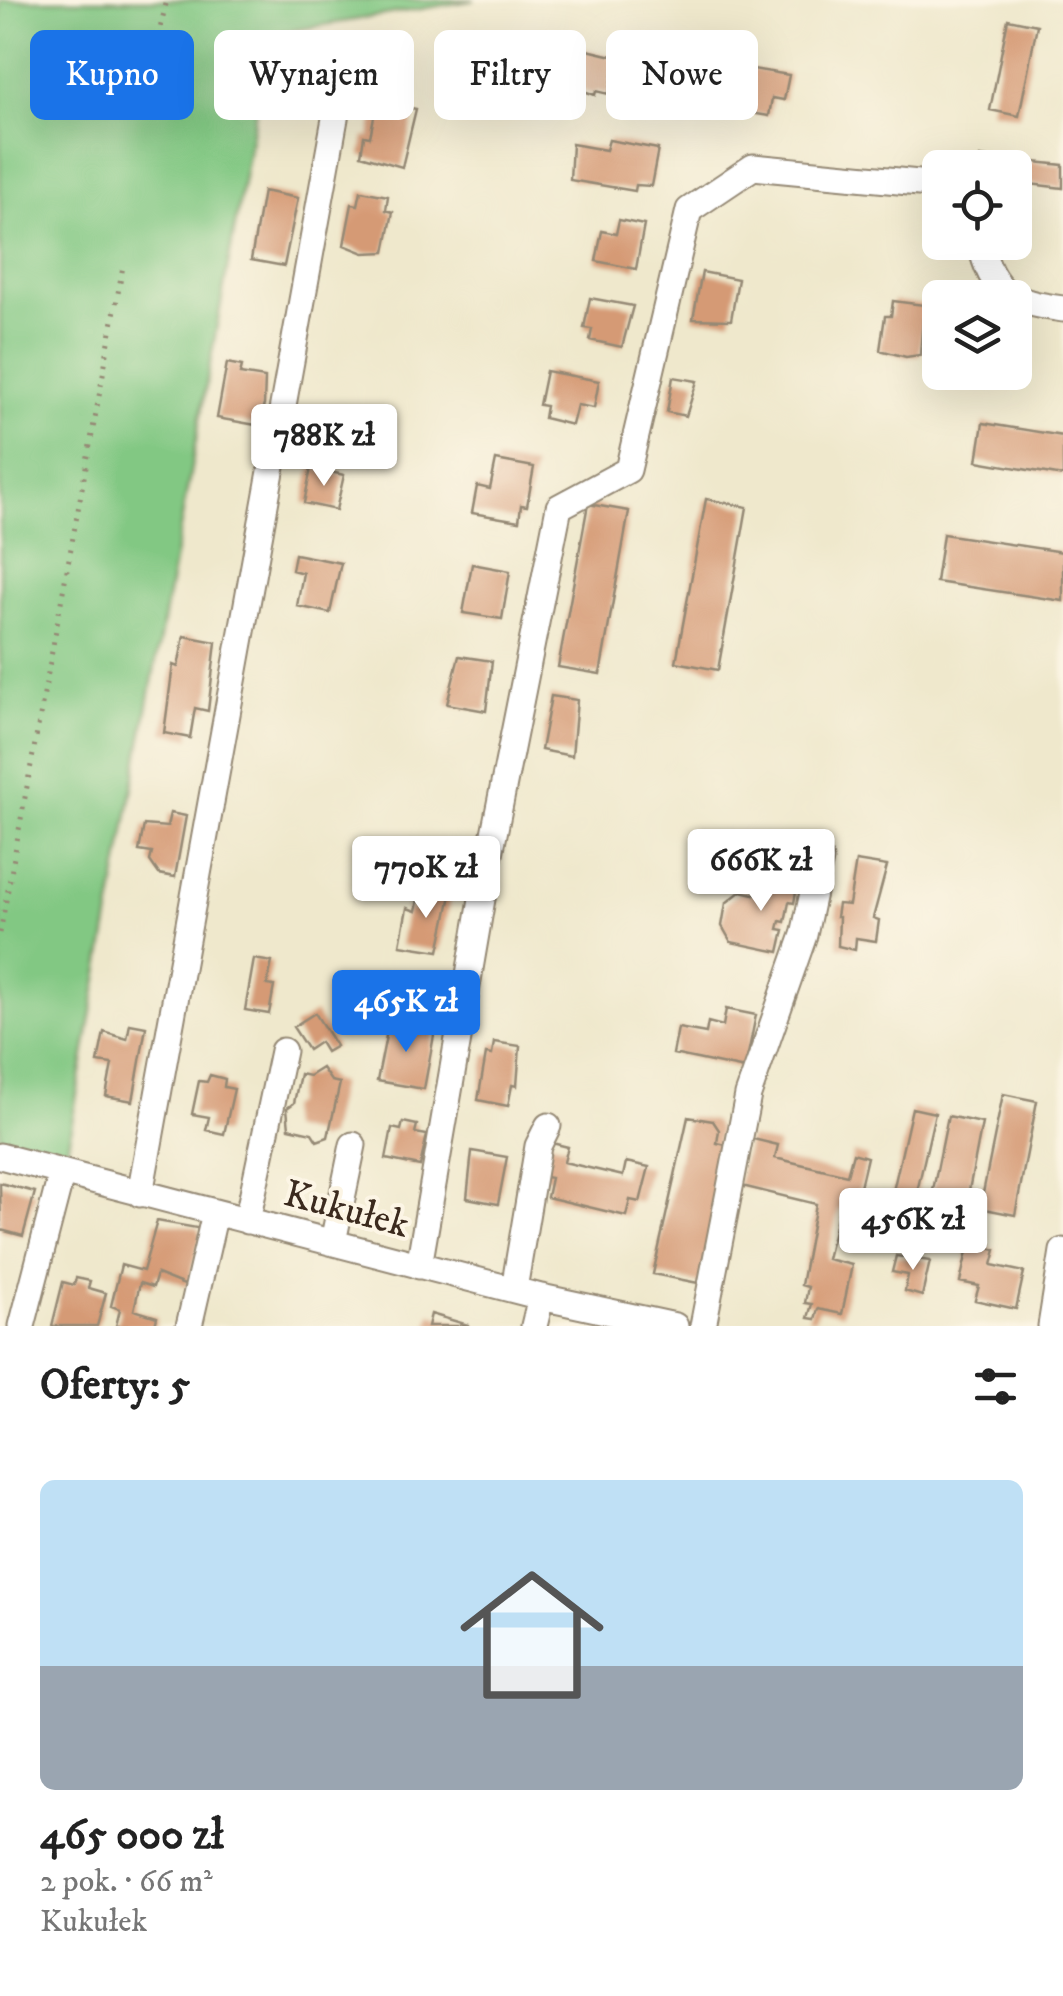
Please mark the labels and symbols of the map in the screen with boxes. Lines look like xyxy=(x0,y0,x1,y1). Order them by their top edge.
pin: 788K zł xyxy=(232,404,416,489)
pin: 666K zł xyxy=(669,829,853,914)
pin: 770K zł xyxy=(334,836,518,921)
pin: 465K zł xyxy=(314,970,498,1055)
street label: Kukułek xyxy=(279,1170,414,1250)
pin: 456K zł xyxy=(821,1188,1005,1273)

